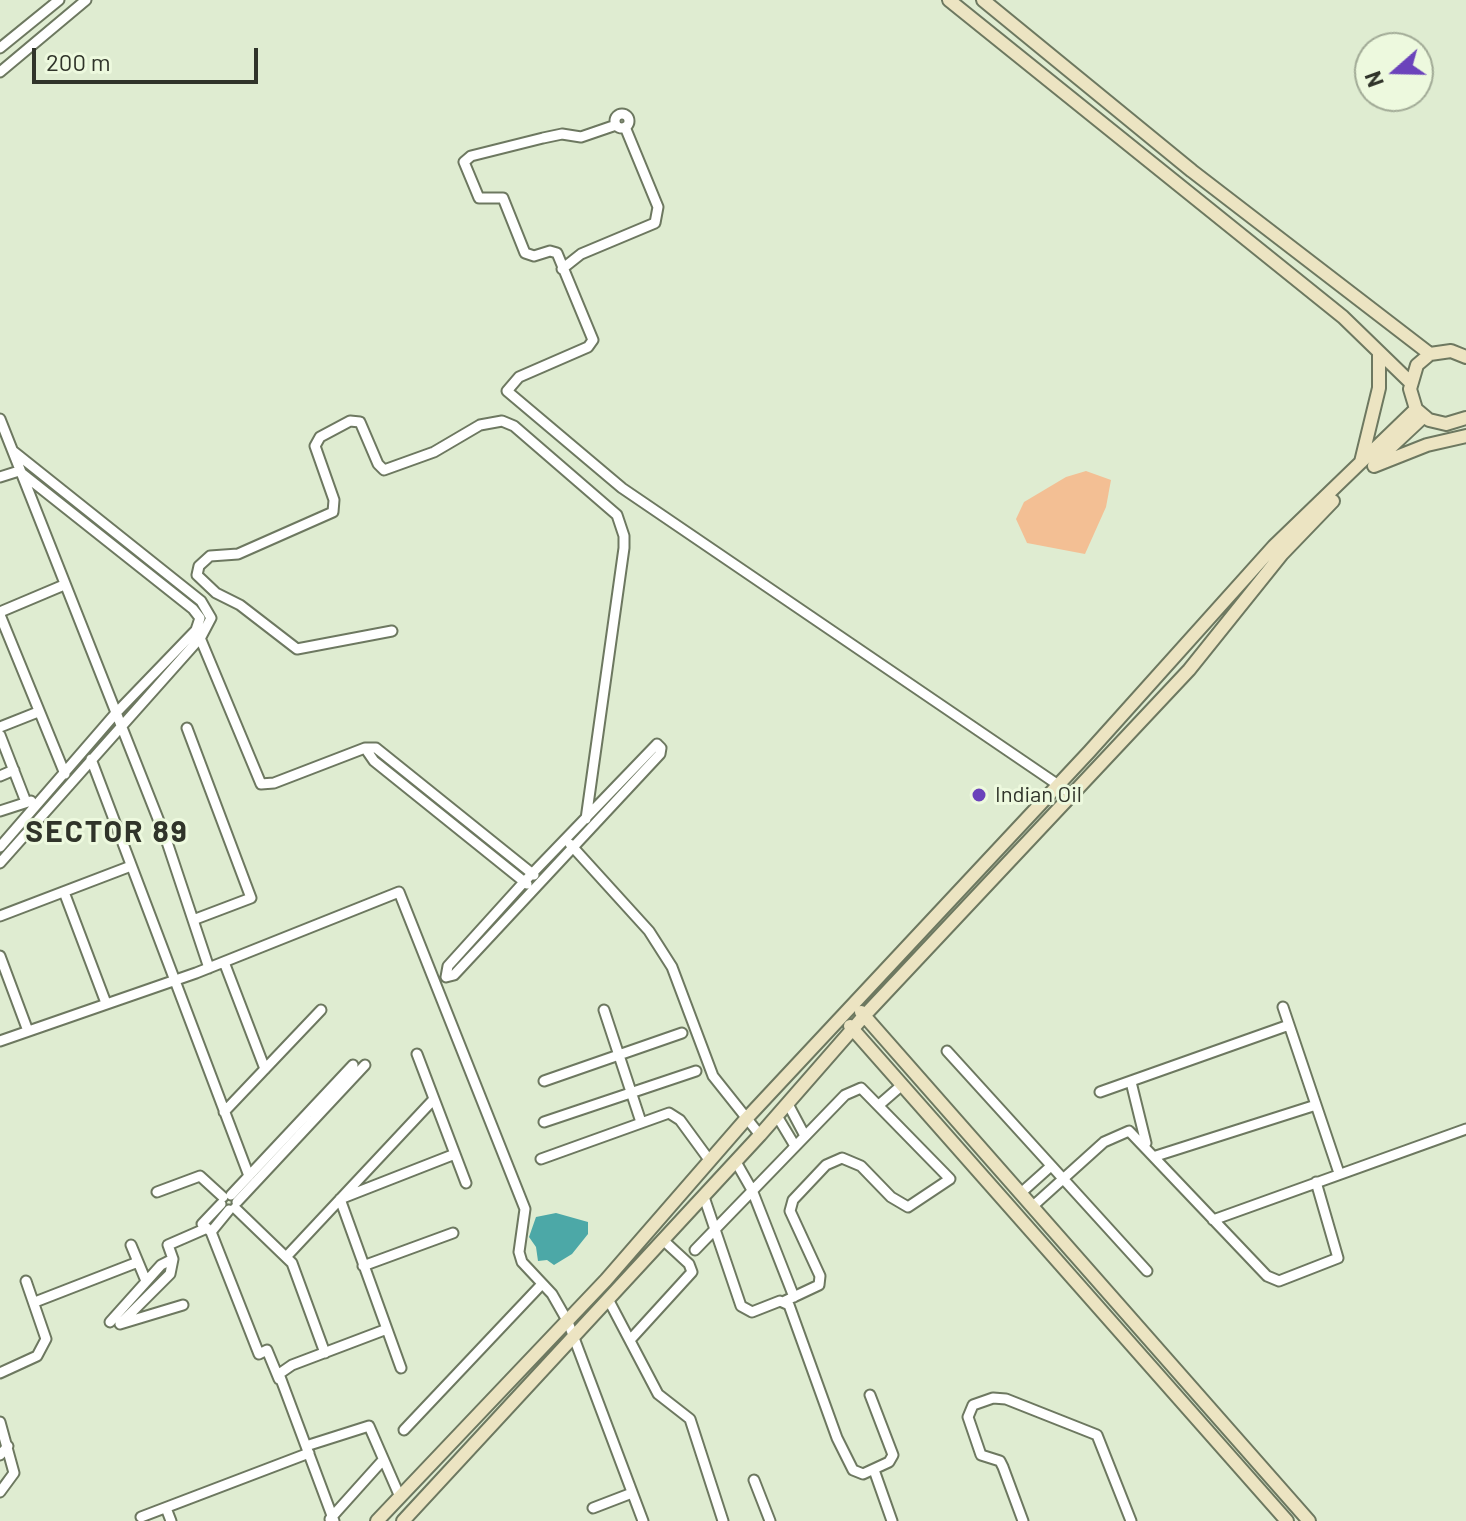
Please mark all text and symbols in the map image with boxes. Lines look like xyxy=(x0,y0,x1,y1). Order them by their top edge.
scale bar xyxy=(36,32,262,82)
north arrow xyxy=(1354,32,1434,112)
text: 200 m xyxy=(46,47,111,76)
text: N xyxy=(1359,68,1388,91)
place label: Indian Oil xyxy=(995,782,1082,808)
marker: Indian Oil xyxy=(970,786,988,804)
district label: SECTOR 89 xyxy=(25,814,189,850)

